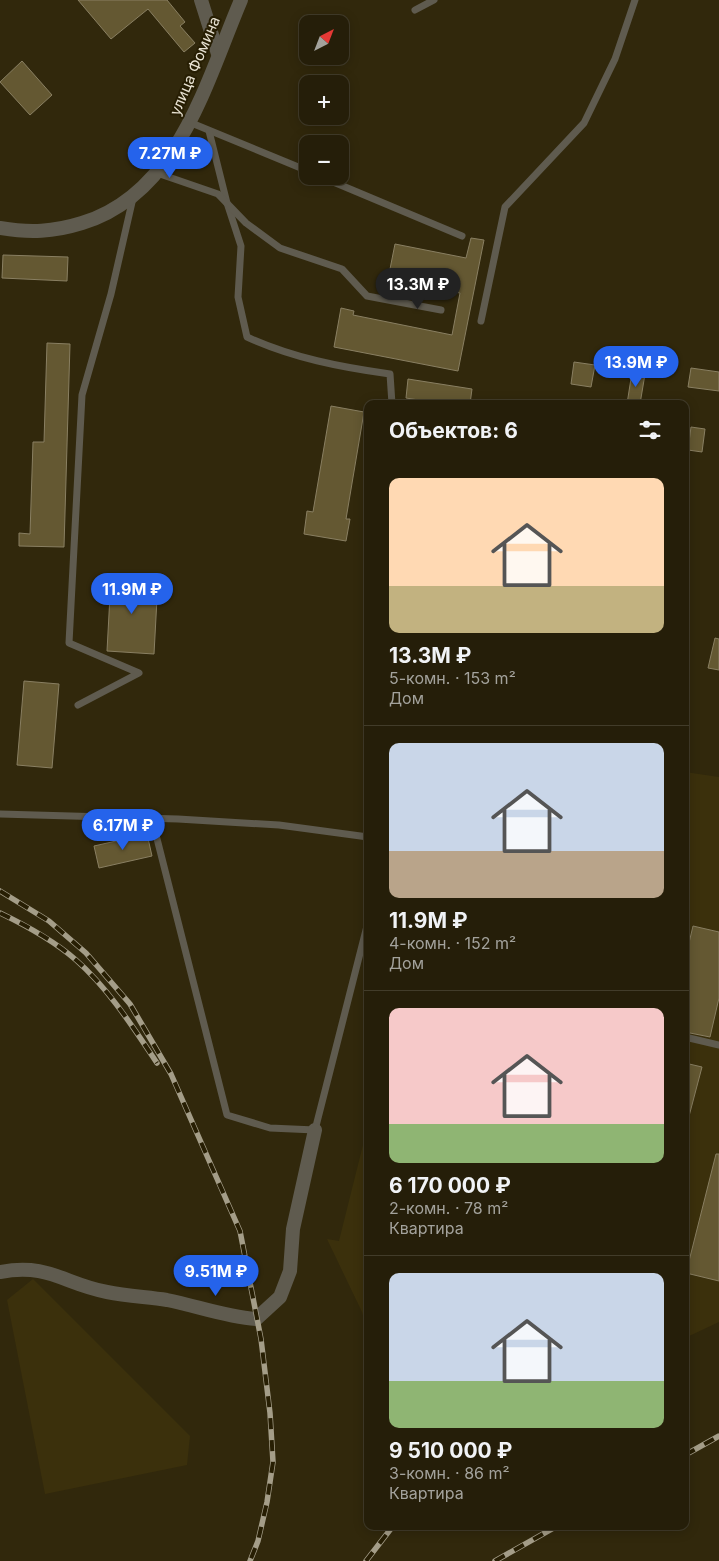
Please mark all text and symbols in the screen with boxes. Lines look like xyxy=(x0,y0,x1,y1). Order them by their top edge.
street label: улица Фомина xyxy=(165,13,224,118)
north arrow xyxy=(299,15,349,65)
map controls xyxy=(299,15,349,185)
button: + xyxy=(299,75,349,125)
button: − xyxy=(299,135,349,185)
pin: 7.27M ₽ xyxy=(124,136,216,179)
text: 7.27M ₽ xyxy=(139,143,201,163)
pin: 13.3M ₽ xyxy=(372,268,464,310)
text: 13.3M ₽ xyxy=(387,274,449,294)
pin: 13.9M ₽ xyxy=(590,346,682,388)
text: 13.9M ₽ xyxy=(605,352,667,372)
icon: filters xyxy=(636,416,664,444)
text: Объектов: 6 xyxy=(389,418,518,443)
icon: home xyxy=(482,510,572,600)
pin: 11.9M ₽ xyxy=(86,572,178,615)
text: 11.9M ₽ xyxy=(102,579,162,599)
text: 13.3M ₽ xyxy=(389,643,471,668)
text: 5-комн. · 153 m² xyxy=(389,668,516,688)
text: Дом xyxy=(389,688,424,708)
icon: home xyxy=(482,776,572,866)
pin: 6.17M ₽ xyxy=(77,808,169,851)
text: 6.17M ₽ xyxy=(93,815,153,835)
text: 11.9M ₽ xyxy=(389,908,468,933)
text: 4-комн. · 152 m² xyxy=(389,933,516,953)
text: Дом xyxy=(389,953,424,973)
icon: home xyxy=(482,1041,572,1131)
text: 6 170 000 ₽ xyxy=(389,1173,511,1198)
text: 2-комн. · 78 m² xyxy=(389,1198,508,1218)
text: Квартира xyxy=(389,1218,464,1238)
pin: 9.51M ₽ xyxy=(170,1254,262,1297)
text: 9.51M ₽ xyxy=(185,1261,247,1281)
icon: home xyxy=(482,1306,572,1396)
text: 9 510 000 ₽ xyxy=(389,1438,512,1463)
text: 3-комн. · 86 m² xyxy=(389,1463,510,1483)
text: Квартира xyxy=(389,1483,464,1503)

